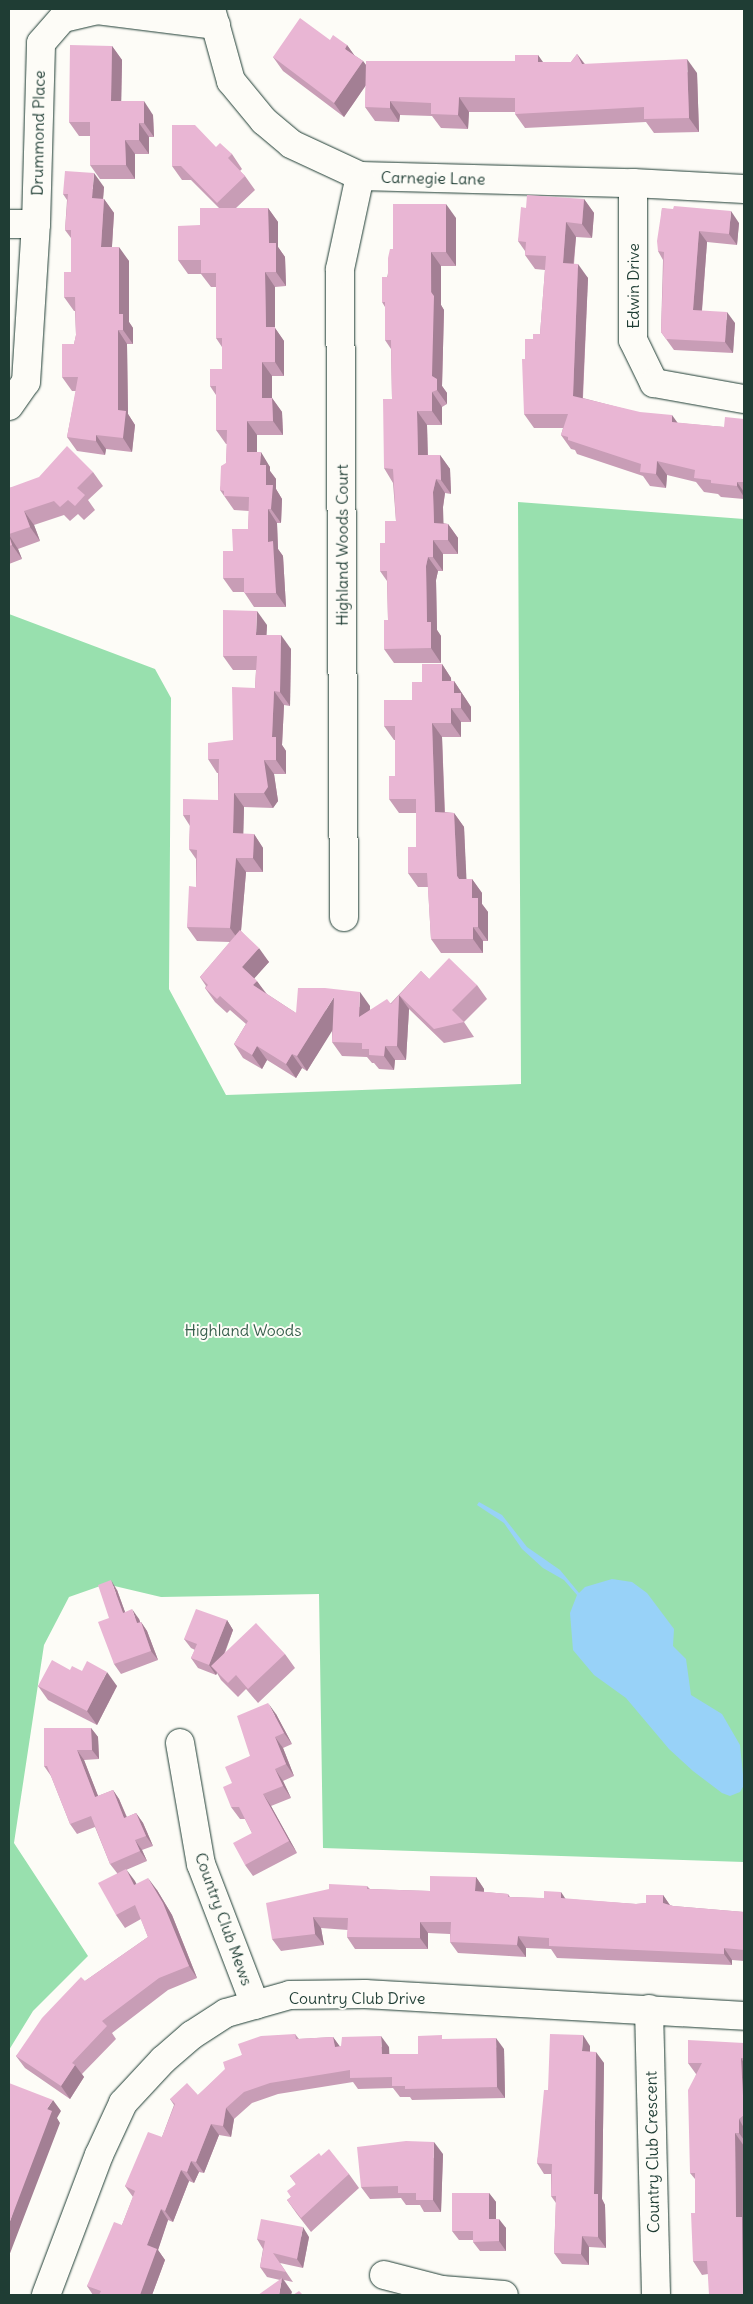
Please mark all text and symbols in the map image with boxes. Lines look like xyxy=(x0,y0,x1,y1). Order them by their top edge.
street label: Drummond Place xyxy=(27,70,49,196)
street label: Carnegie Lane xyxy=(381,167,485,189)
street label: Edwin Drive xyxy=(623,243,643,329)
street label: Highland Woods Court xyxy=(332,464,352,626)
park label: Highland Woods xyxy=(184,1320,302,1340)
street label: Country Club Mews xyxy=(191,1850,257,1988)
street label: Country Club Drive xyxy=(289,1988,425,2008)
street label: Country Club Crescent xyxy=(641,2071,663,2233)

